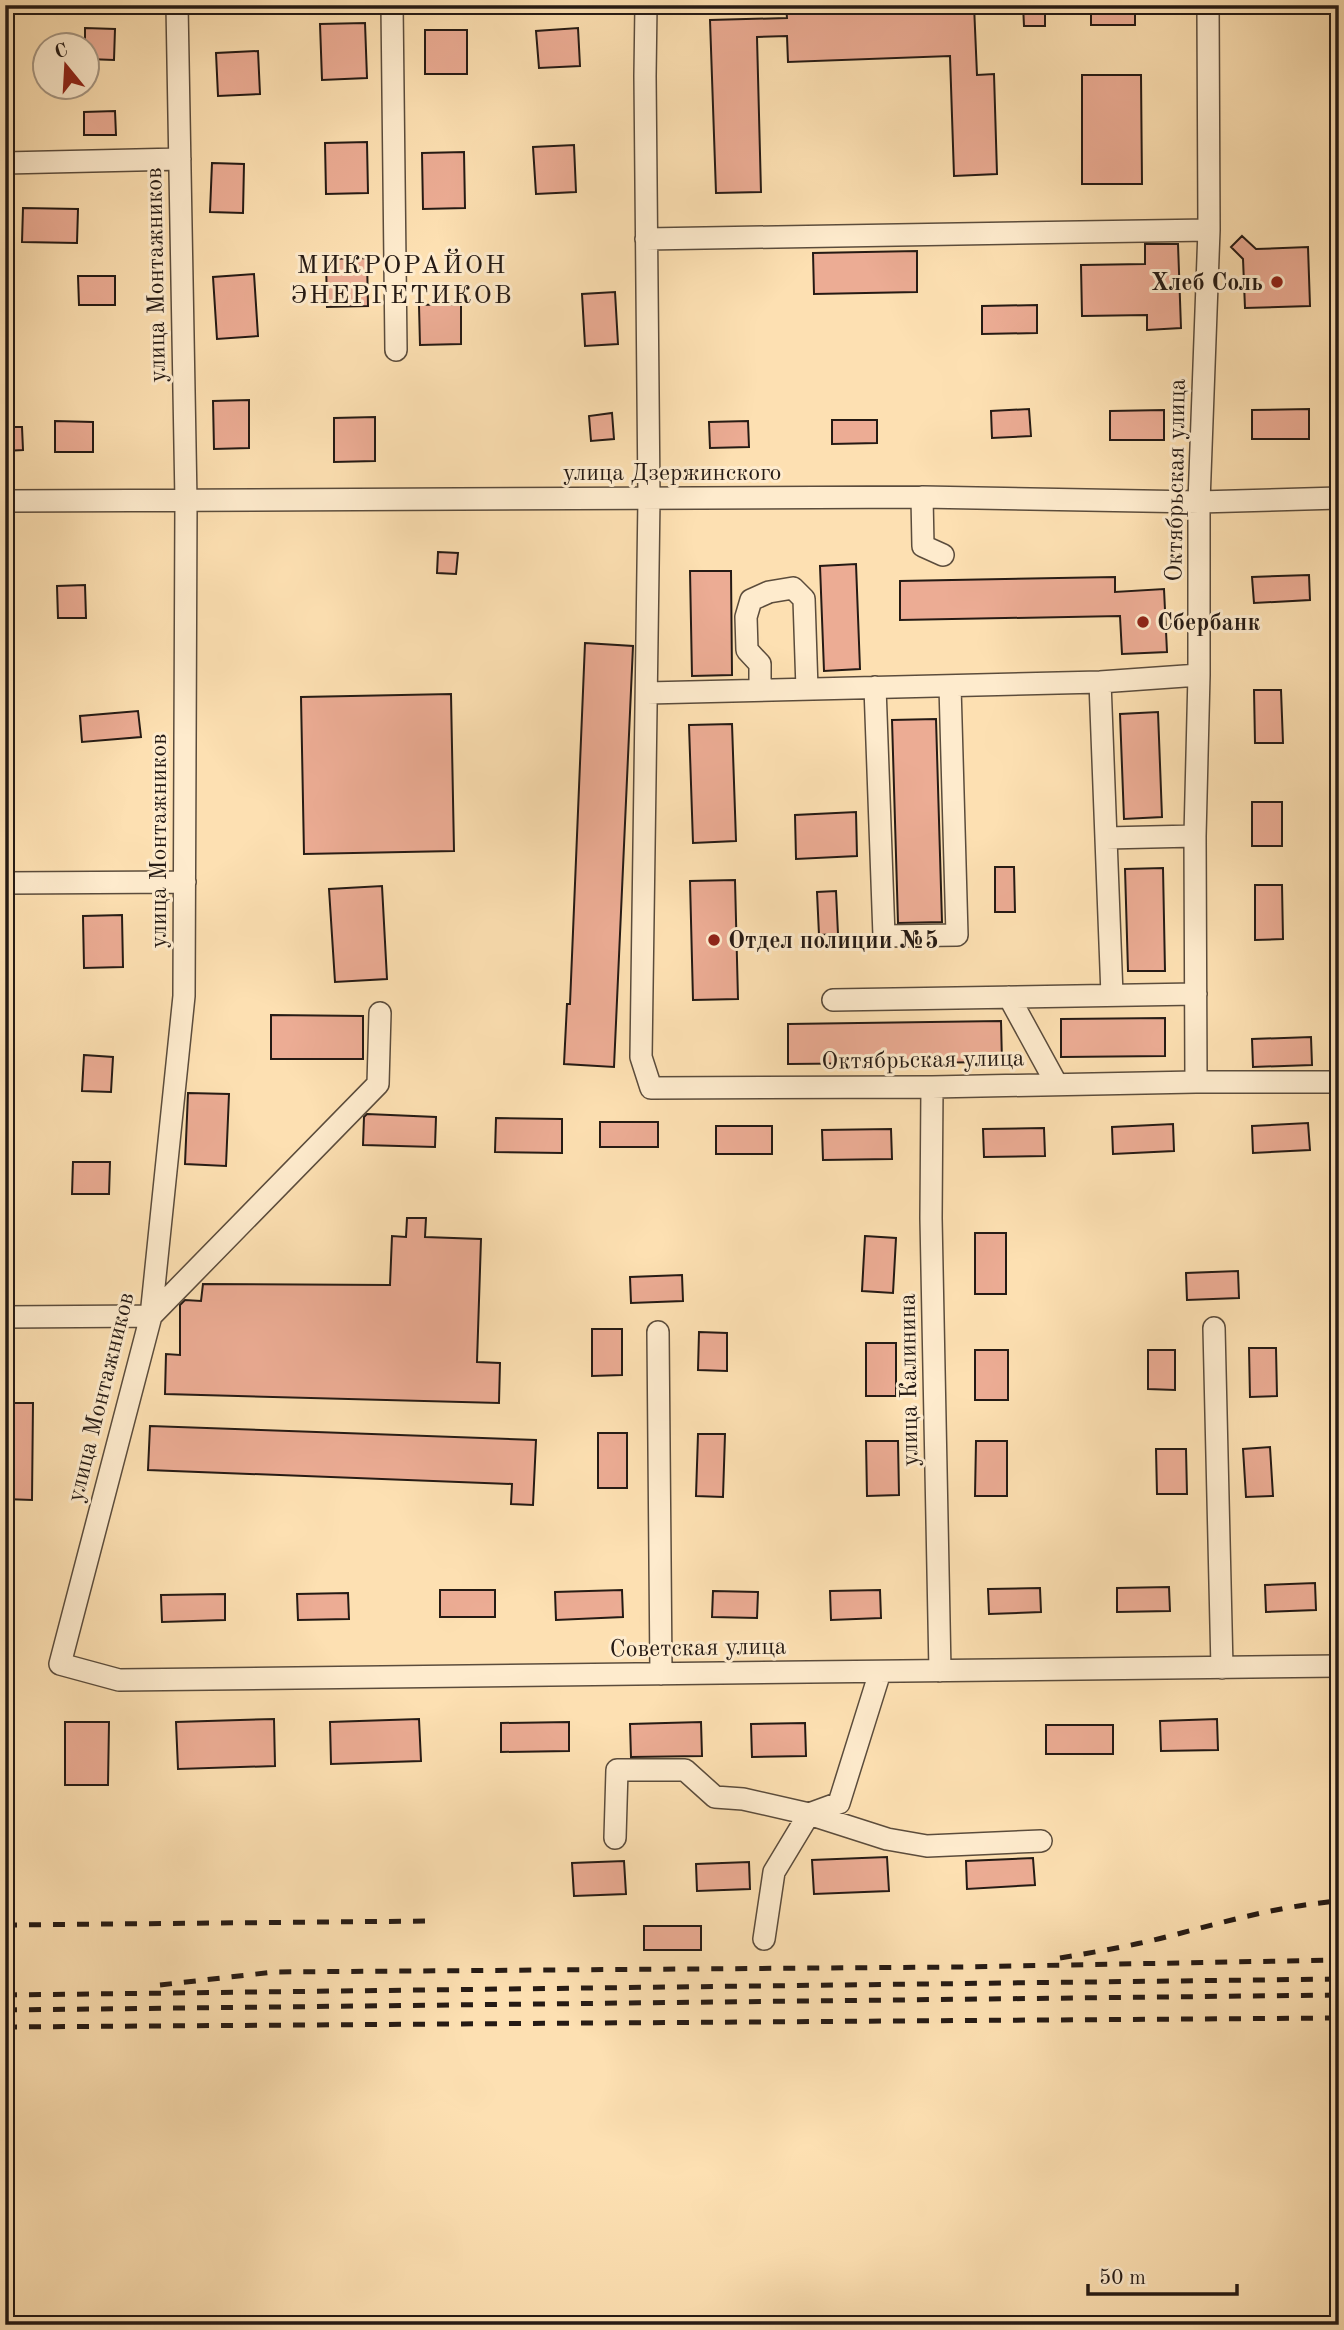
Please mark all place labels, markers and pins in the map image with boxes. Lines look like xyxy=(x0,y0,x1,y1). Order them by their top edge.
place label: Хлеб Соль xyxy=(1151,272,1263,296)
marker: Хлеб Соль xyxy=(1269,274,1285,290)
place label: Сбербанк xyxy=(1157,612,1260,636)
marker: Сбербанк xyxy=(1135,614,1151,630)
place label: Отдел полиции №5 xyxy=(728,929,939,954)
marker: Отдел полиции №5 xyxy=(706,932,722,948)

